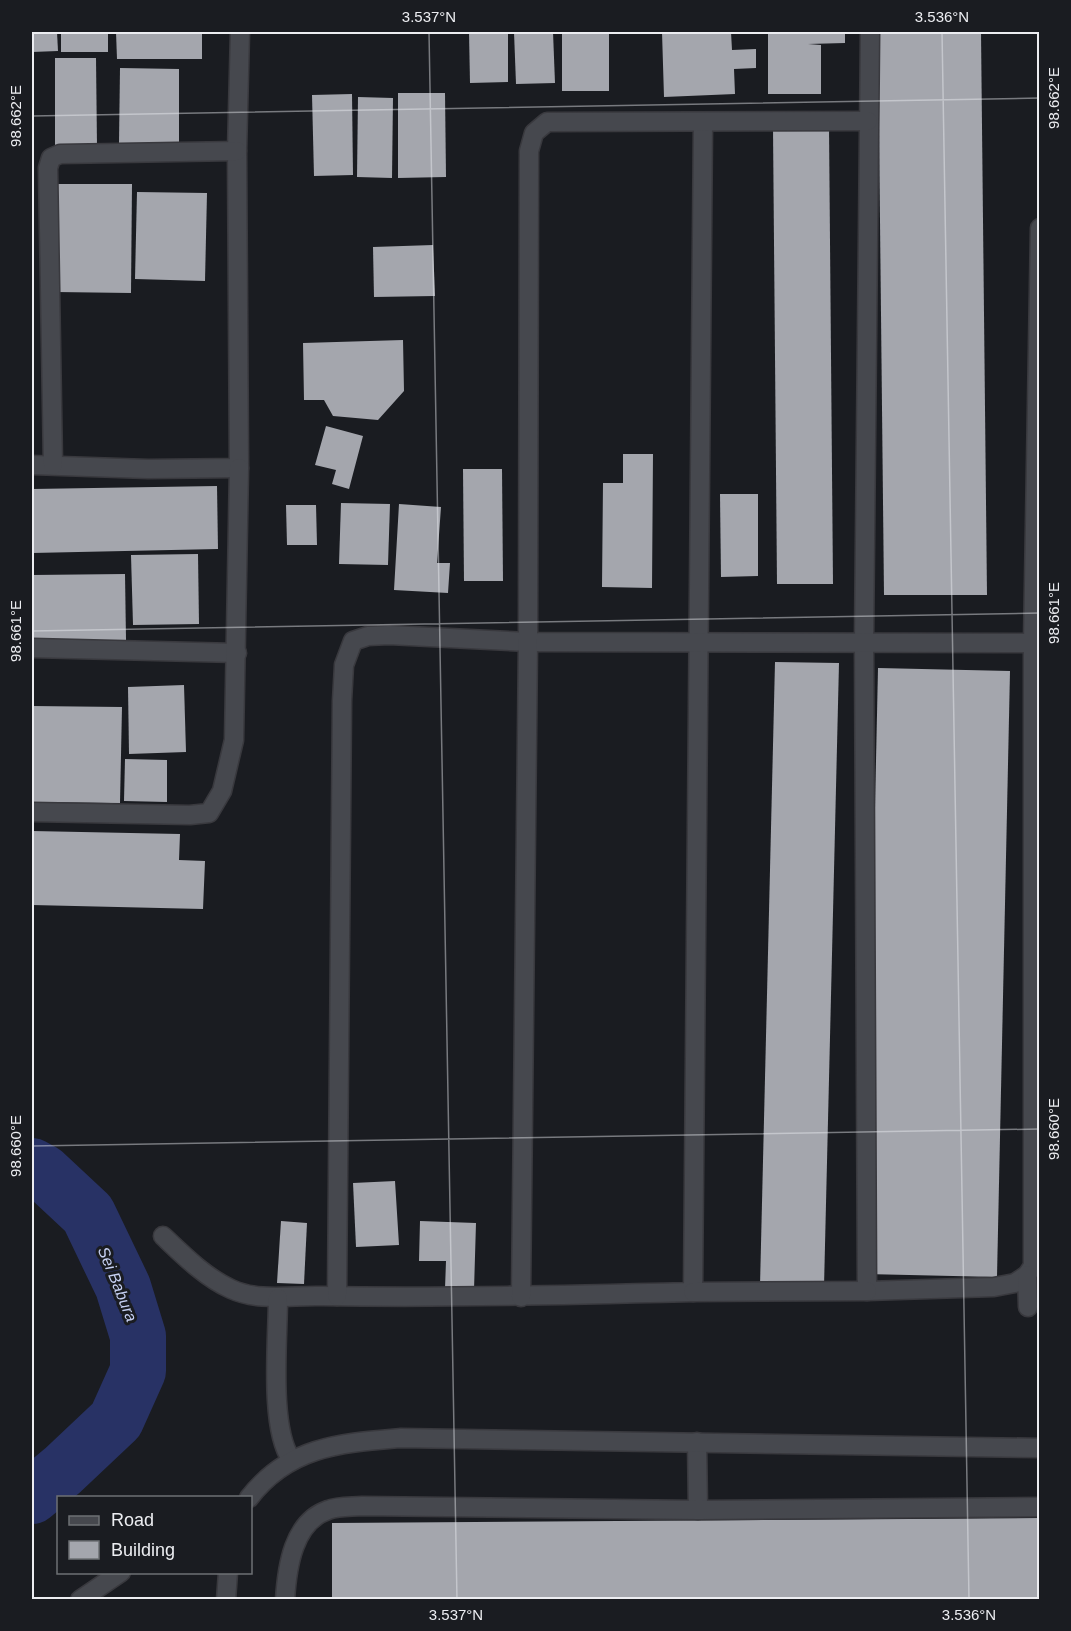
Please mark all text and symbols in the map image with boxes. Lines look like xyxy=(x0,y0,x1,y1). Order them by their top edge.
text: 3.537°N xyxy=(402,8,456,25)
text: 3.536°N xyxy=(915,8,969,25)
text: 98.662°E xyxy=(1045,67,1062,129)
text: 98.662°E xyxy=(7,85,24,147)
text: 98.661°E xyxy=(1045,582,1062,644)
text: 98.661°E xyxy=(7,600,24,662)
text: 98.660°E xyxy=(1045,1098,1062,1160)
text: 98.660°E xyxy=(7,1115,24,1177)
water label: Sei Babura xyxy=(95,1244,140,1324)
legend xyxy=(57,1496,252,1574)
text: Road xyxy=(111,1510,154,1530)
text: Building xyxy=(111,1540,175,1560)
text: 3.537°N xyxy=(429,1606,483,1623)
text: 3.536°N xyxy=(942,1606,996,1623)

